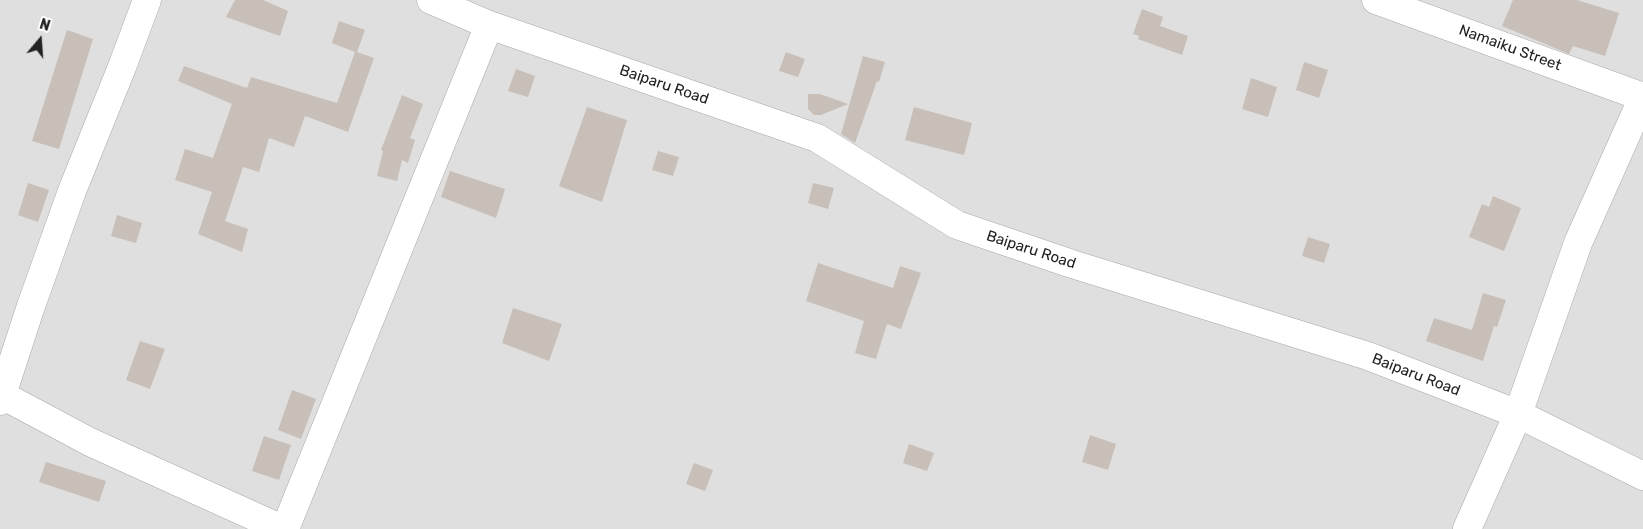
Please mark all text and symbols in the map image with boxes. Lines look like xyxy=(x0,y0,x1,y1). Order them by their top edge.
north arrow xyxy=(15,15,65,65)
text: N xyxy=(37,16,52,35)
street label: Namaiku Street xyxy=(1456,21,1564,75)
street label: Baiparu Road xyxy=(617,61,711,109)
street label: Baiparu Road xyxy=(984,227,1078,273)
street label: Baiparu Road xyxy=(1369,350,1463,400)

